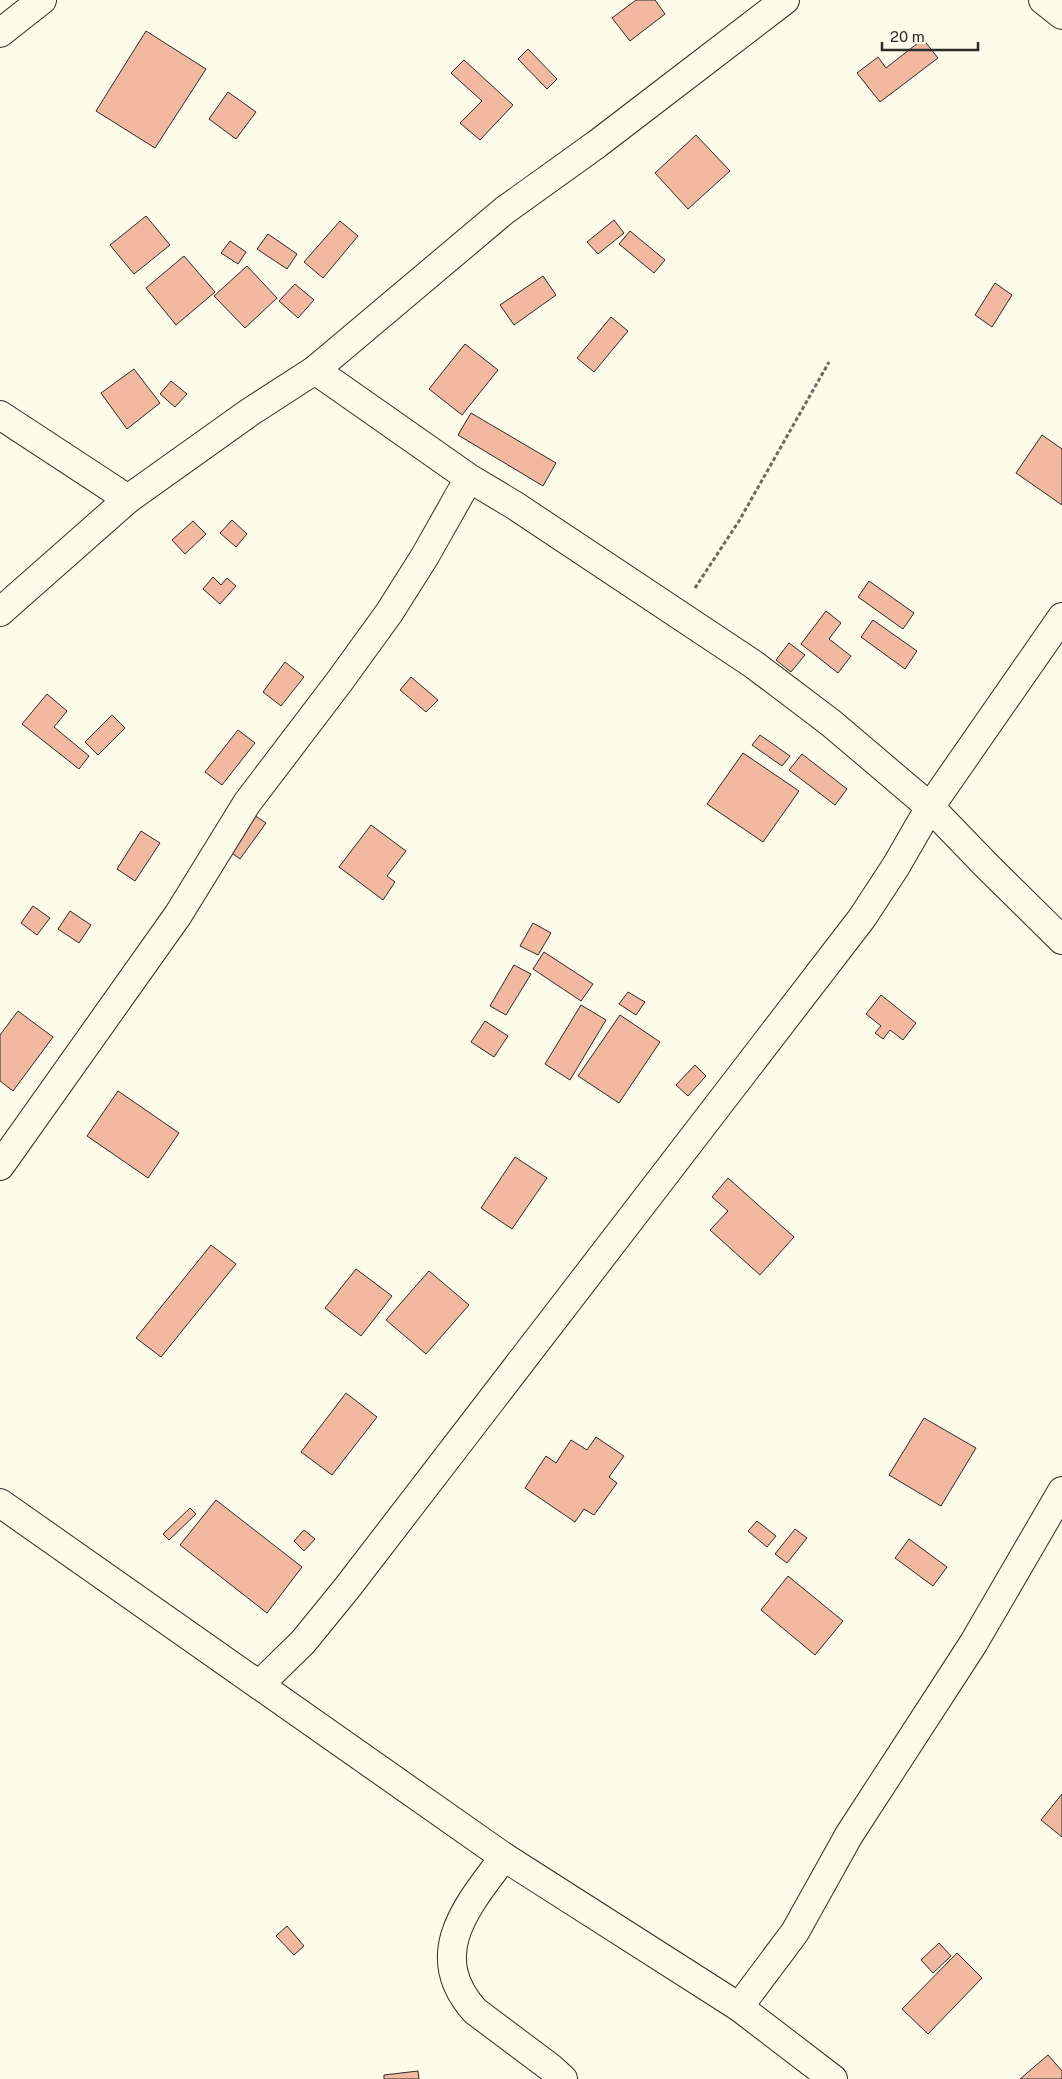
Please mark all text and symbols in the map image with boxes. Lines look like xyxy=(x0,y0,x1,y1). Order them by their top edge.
scale bar xyxy=(882,20,978,52)
text: 20 m xyxy=(890,28,925,45)

